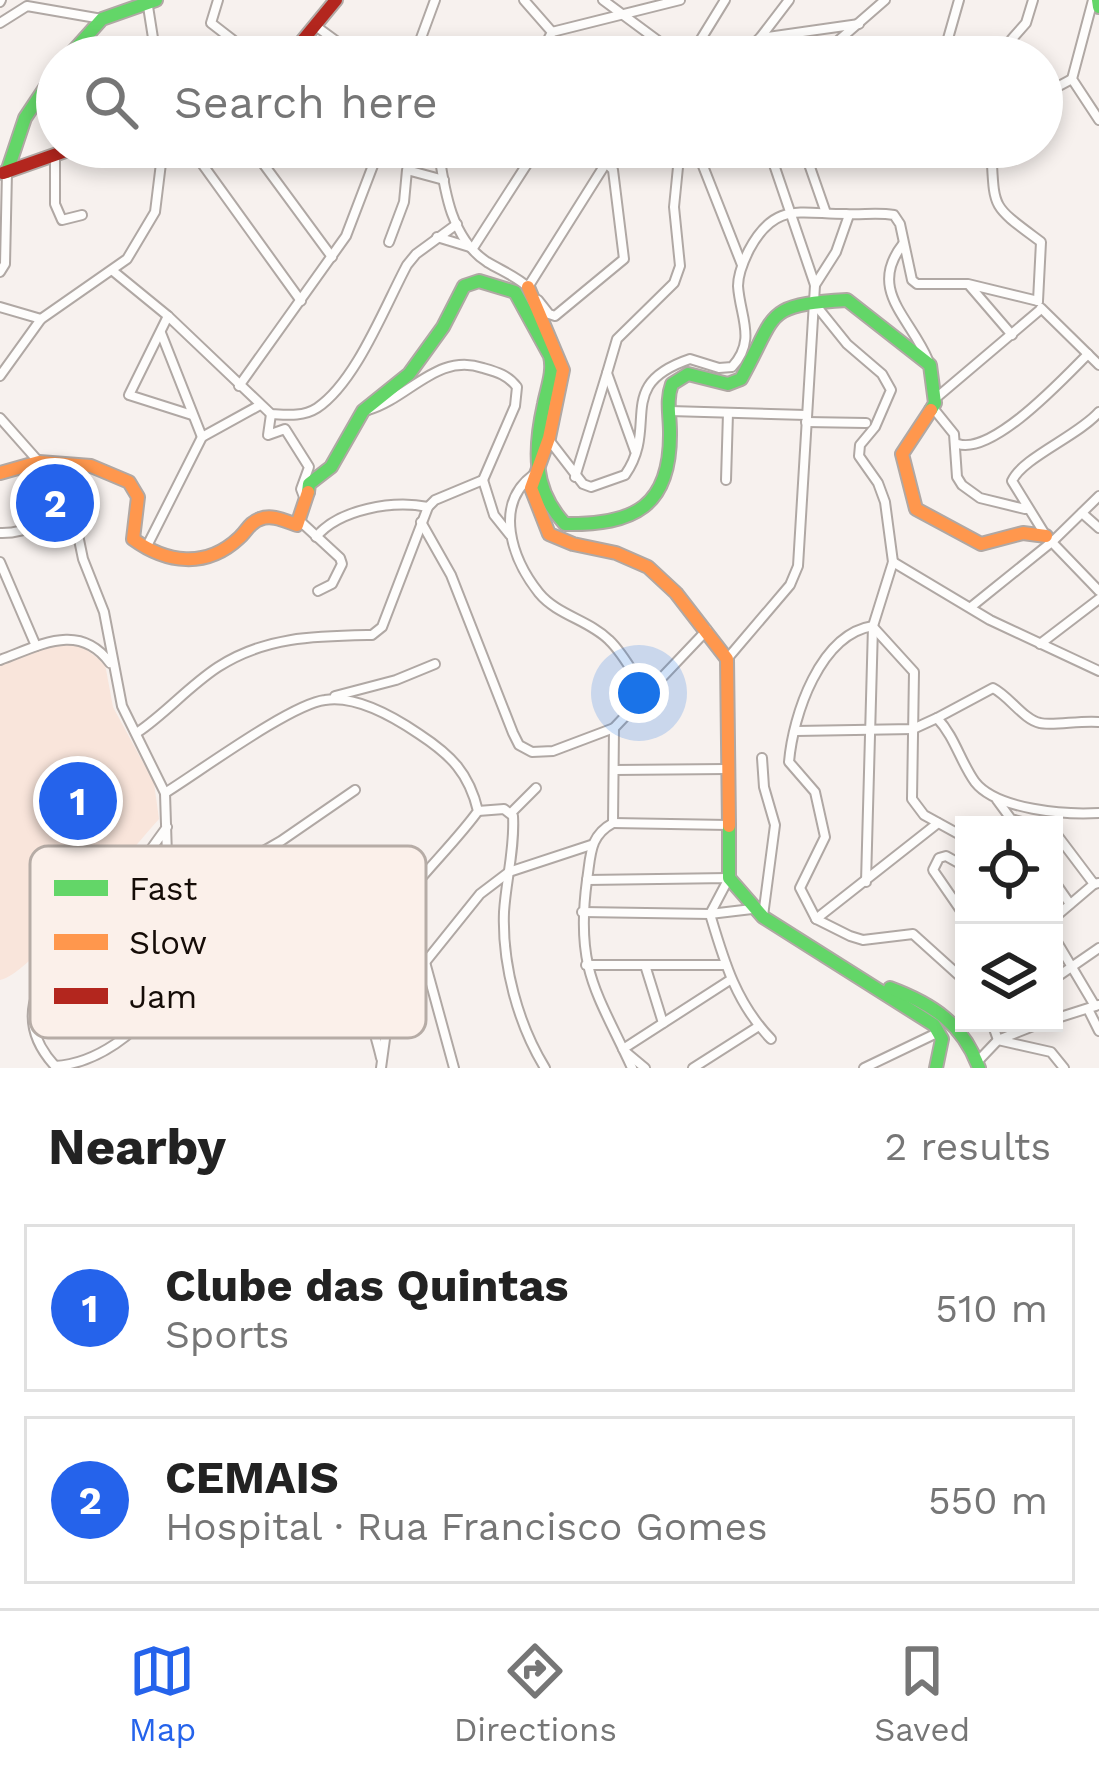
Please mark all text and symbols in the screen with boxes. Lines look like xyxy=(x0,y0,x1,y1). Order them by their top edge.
search box xyxy=(36,36,1063,168)
icon: search xyxy=(78,69,144,135)
text: Search here xyxy=(174,76,438,129)
pin: 2 xyxy=(16,458,94,548)
your location xyxy=(609,663,669,723)
pin: 1 xyxy=(39,756,117,846)
map controls xyxy=(955,816,1063,1032)
button: locate xyxy=(955,816,1063,924)
legend xyxy=(30,846,426,1038)
text: Fast xyxy=(129,869,198,908)
text: Slow xyxy=(129,923,207,962)
button: layers xyxy=(955,924,1063,1032)
text: Jam xyxy=(129,977,197,1016)
text: Nearby xyxy=(48,1117,226,1176)
text: 2 results xyxy=(885,1124,1051,1169)
text: Clube das Quintas xyxy=(165,1259,568,1312)
text: 1 xyxy=(82,1286,98,1331)
text: 510 m xyxy=(935,1286,1048,1331)
text: Sports xyxy=(165,1312,289,1357)
text: CEMAIS xyxy=(165,1451,339,1504)
text: 2 xyxy=(78,1478,102,1523)
text: 550 m xyxy=(928,1478,1048,1523)
text: Hospital · Rua Francisco Gomes xyxy=(165,1504,767,1549)
tab: Map xyxy=(129,1638,196,1749)
tab: Directions xyxy=(454,1638,617,1749)
tab: Saved xyxy=(874,1638,970,1749)

